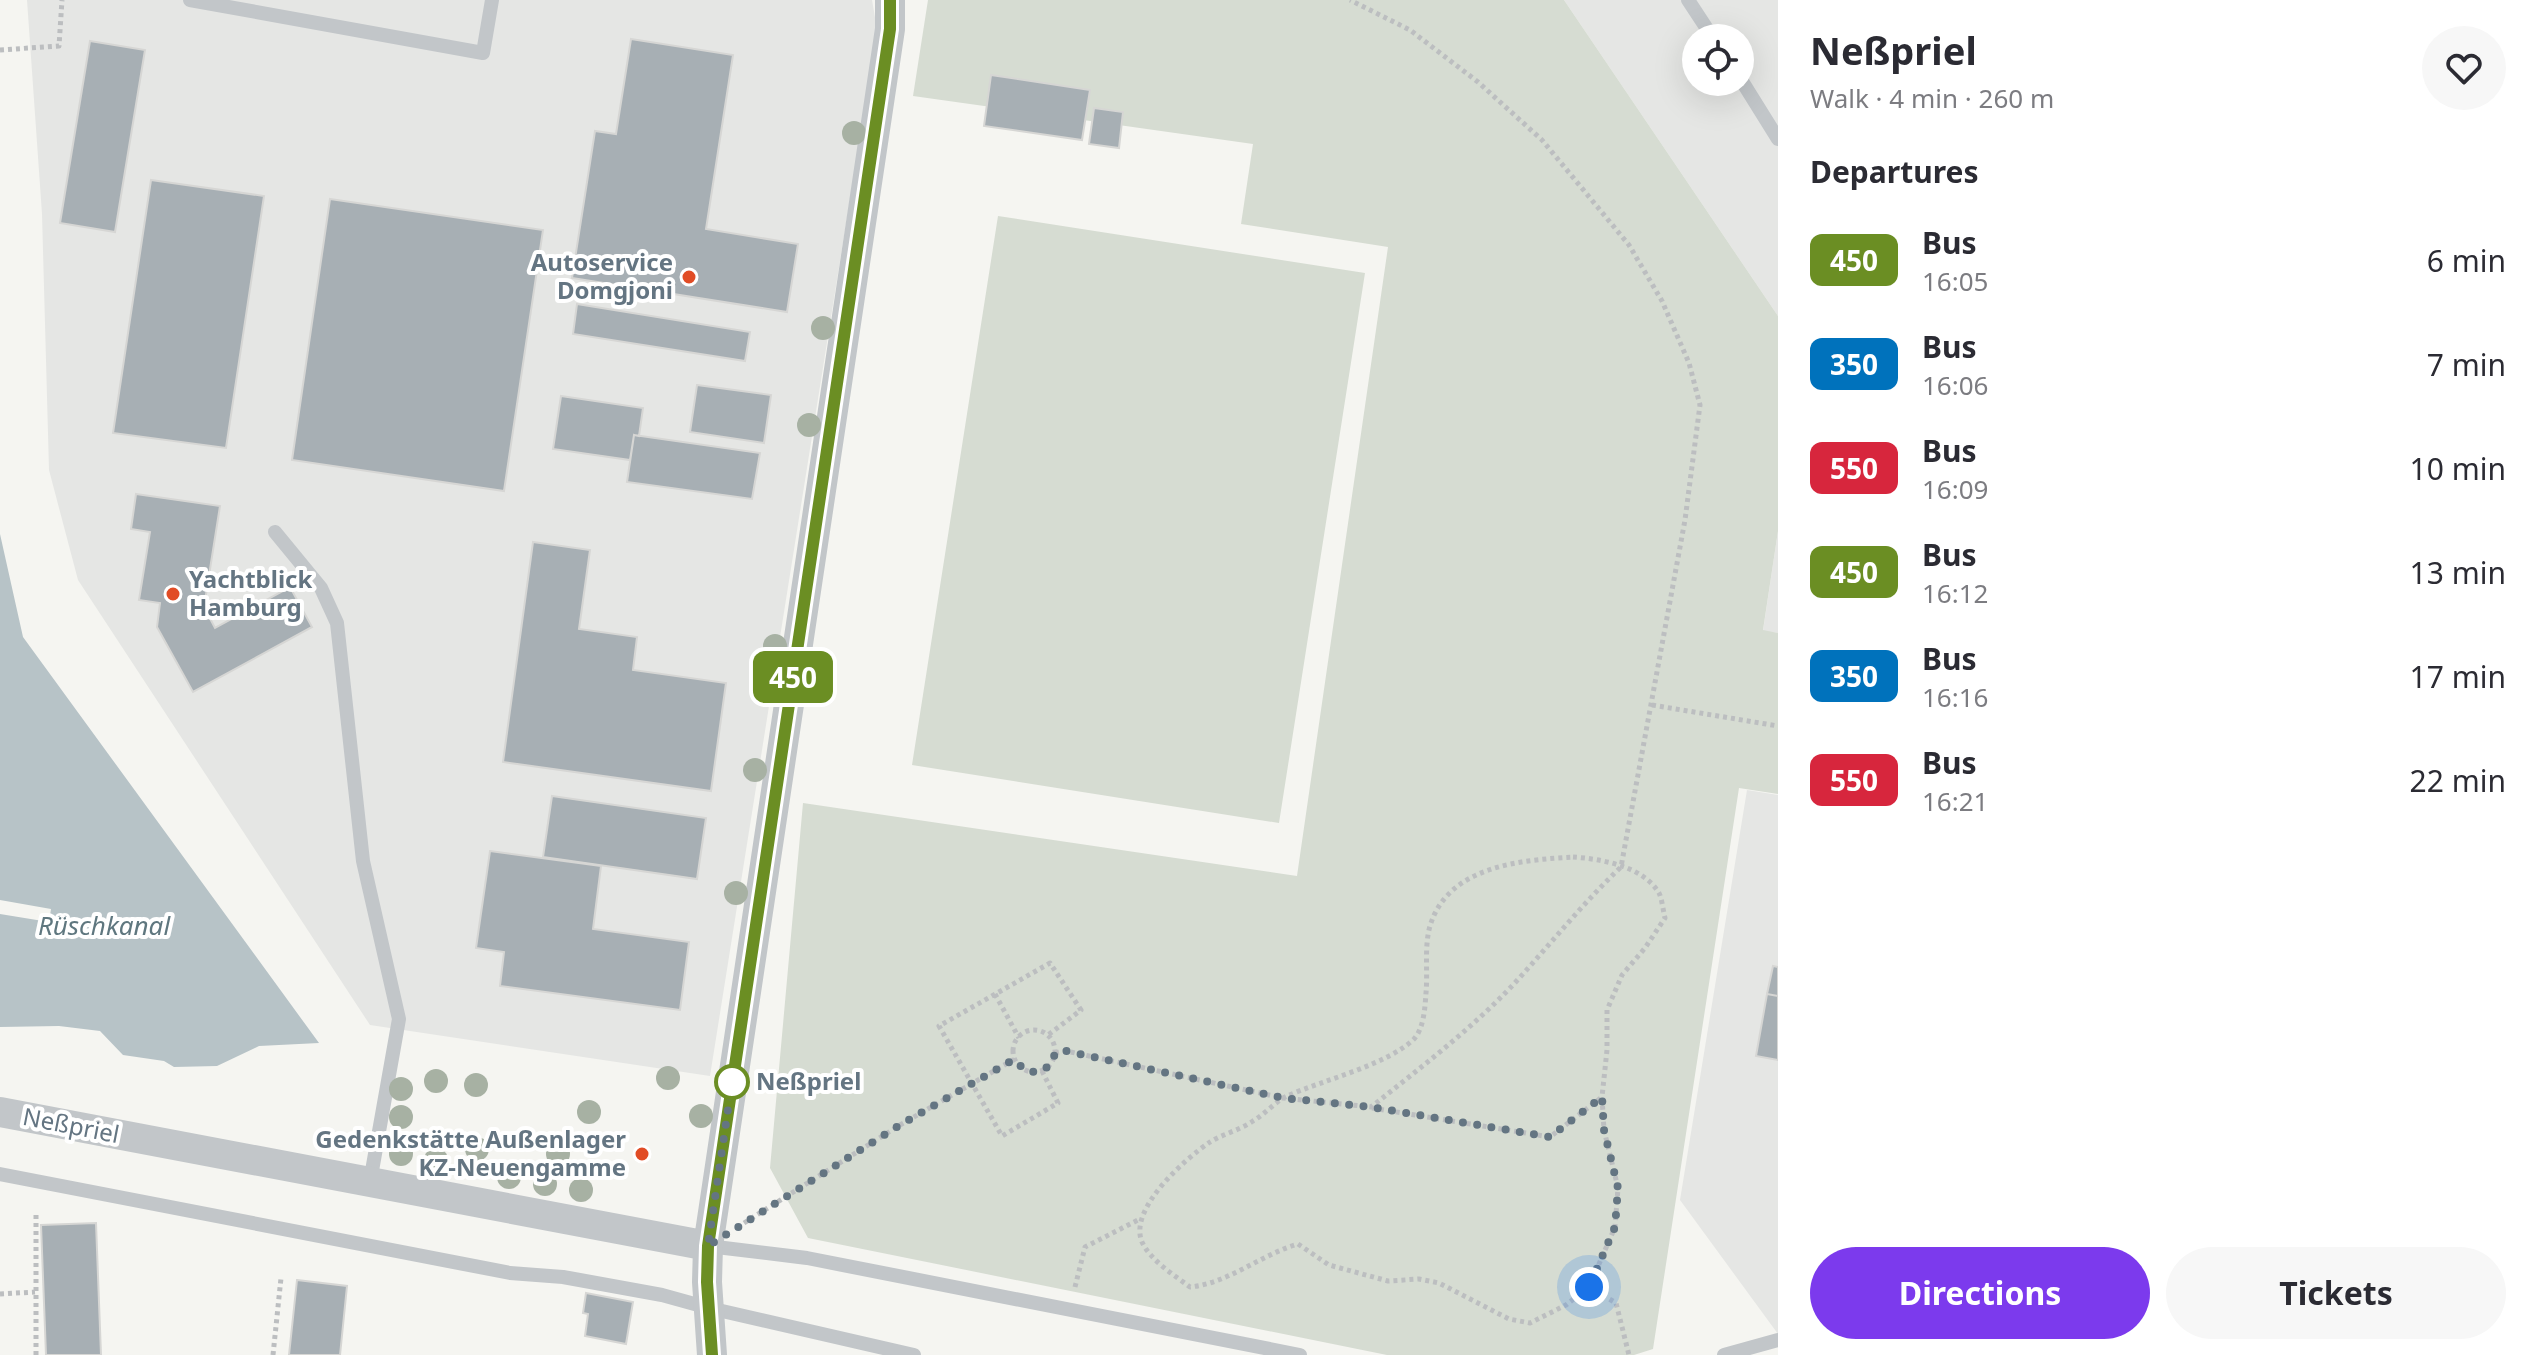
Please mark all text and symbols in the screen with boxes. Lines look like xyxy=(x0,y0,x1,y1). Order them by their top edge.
map controls xyxy=(1682,24,1754,96)
button: locate xyxy=(1682,24,1754,96)
text: Neßpriel xyxy=(1810,24,1977,76)
button: heart xyxy=(2422,26,2506,110)
text: Walk · 4 min · 260 m xyxy=(1810,80,2054,116)
text: Departures xyxy=(1810,151,1979,192)
text: Bus xyxy=(1922,222,1977,263)
text: 6 min xyxy=(2427,240,2506,281)
text: 450 xyxy=(1830,241,1878,279)
place label: Autoservice Domgjoni xyxy=(531,245,673,306)
text: 16:05 xyxy=(1922,263,1988,299)
marker: Autoservice Domgjoni xyxy=(680,268,698,286)
text: Bus xyxy=(1922,326,1977,367)
text: 7 min xyxy=(2427,344,2506,385)
text: 350 xyxy=(1830,345,1878,383)
text: 16:06 xyxy=(1922,367,1988,403)
text: Bus xyxy=(1922,430,1977,471)
text: 10 min xyxy=(2410,448,2506,489)
text: 550 xyxy=(1830,449,1878,487)
text: 16:09 xyxy=(1922,471,1988,507)
text: Bus xyxy=(1922,534,1977,575)
text: 13 min xyxy=(2410,552,2506,593)
text: 450 xyxy=(1830,553,1878,591)
place label: Yachtblick Hamburg xyxy=(189,562,312,623)
text: 16:12 xyxy=(1922,575,1988,611)
marker: Yachtblick Hamburg xyxy=(164,585,182,603)
text: Bus xyxy=(1922,638,1977,679)
line badge: 450 xyxy=(747,651,839,703)
text: 17 min xyxy=(2410,656,2506,697)
text: 350 xyxy=(1830,657,1878,695)
text: 450 xyxy=(769,658,817,696)
text: 16:16 xyxy=(1922,679,1988,715)
text: Bus xyxy=(1922,742,1977,783)
text: 22 min xyxy=(2410,760,2506,801)
text: 550 xyxy=(1830,761,1878,799)
text: 16:21 xyxy=(1922,783,1988,819)
water label: Rüschkanal xyxy=(38,907,171,943)
place label: Neßpriel xyxy=(756,1064,861,1097)
marker: Neßpriel xyxy=(715,1065,749,1099)
street label: Neßpriel xyxy=(20,1099,122,1150)
place label: Gedenkstätte Außenlager KZ-Neuengamme xyxy=(315,1122,626,1183)
marker: Gedenkstätte Außenlager KZ-Neuengamme xyxy=(633,1145,651,1163)
button: Directions xyxy=(1810,1247,2150,1339)
button: Tickets xyxy=(2166,1247,2506,1339)
your location xyxy=(1569,1267,1609,1307)

